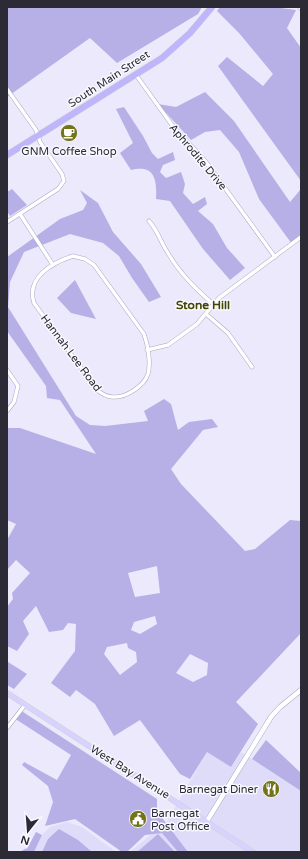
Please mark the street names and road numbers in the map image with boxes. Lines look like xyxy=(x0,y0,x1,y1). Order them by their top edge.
street label: South Main Street xyxy=(66,48,152,110)
street label: Aphrodite Drive xyxy=(167,121,229,193)
street label: Hannah Lee Road xyxy=(38,312,104,394)
street label: West Bay Avenue xyxy=(88,742,172,802)

